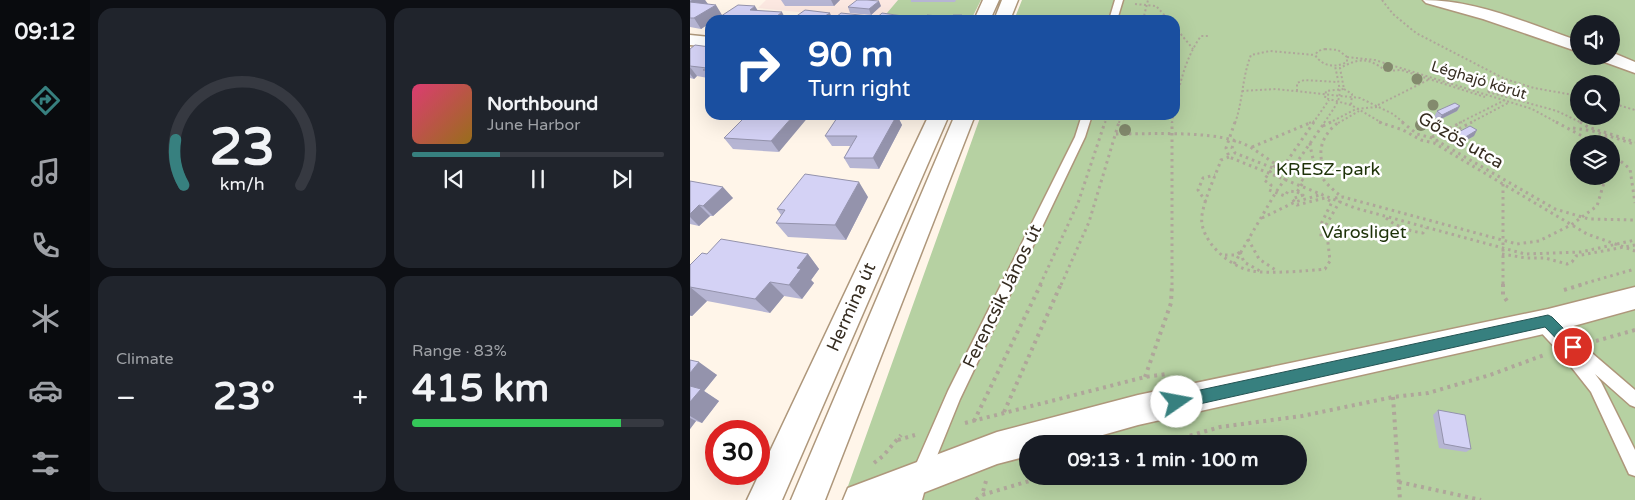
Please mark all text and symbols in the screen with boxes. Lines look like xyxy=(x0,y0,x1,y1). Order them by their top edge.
map controls xyxy=(1570,15,1620,185)
button: sound xyxy=(1570,15,1620,65)
text: 09:12 xyxy=(15,19,75,45)
text: 90 m xyxy=(808,34,893,76)
icon: right xyxy=(725,35,790,100)
street label: Léghajó körút xyxy=(1429,57,1529,103)
button: search xyxy=(1570,75,1620,125)
text: Turn right xyxy=(808,76,910,102)
icon: directions xyxy=(28,83,63,118)
text: Northbound xyxy=(487,93,598,115)
street label: Gőzös utca xyxy=(1414,107,1508,173)
text: June Harbor xyxy=(487,115,580,135)
text: 23 xyxy=(209,116,275,179)
button: layers xyxy=(1570,135,1620,185)
icon: music xyxy=(28,155,63,190)
park label: KRESZ-park xyxy=(1276,158,1380,180)
icon: previous xyxy=(440,165,468,193)
icon: pause xyxy=(524,165,552,193)
icon: next xyxy=(608,165,636,193)
text: km/h xyxy=(220,174,264,195)
street label: Ferencsik János út xyxy=(958,221,1046,371)
park label: Városliget xyxy=(1321,221,1407,243)
icon: phone xyxy=(28,228,63,263)
street label: Hermina út xyxy=(822,259,880,355)
icon: climate xyxy=(28,301,63,336)
pin xyxy=(1552,326,1594,368)
icon: arrive xyxy=(1559,333,1587,361)
text: Range · 83% xyxy=(412,341,507,361)
text: Climate xyxy=(116,349,174,369)
text: 415 km xyxy=(412,366,549,412)
icon: car xyxy=(28,373,63,408)
text: 23° xyxy=(213,374,275,420)
position arrow xyxy=(1150,375,1202,427)
text: − xyxy=(116,381,136,415)
text: + xyxy=(352,381,368,415)
speed limit sign: 30 xyxy=(705,420,770,485)
icon: filters xyxy=(28,446,63,481)
text: 09:13 · 1 min · 100 m xyxy=(1067,449,1259,471)

